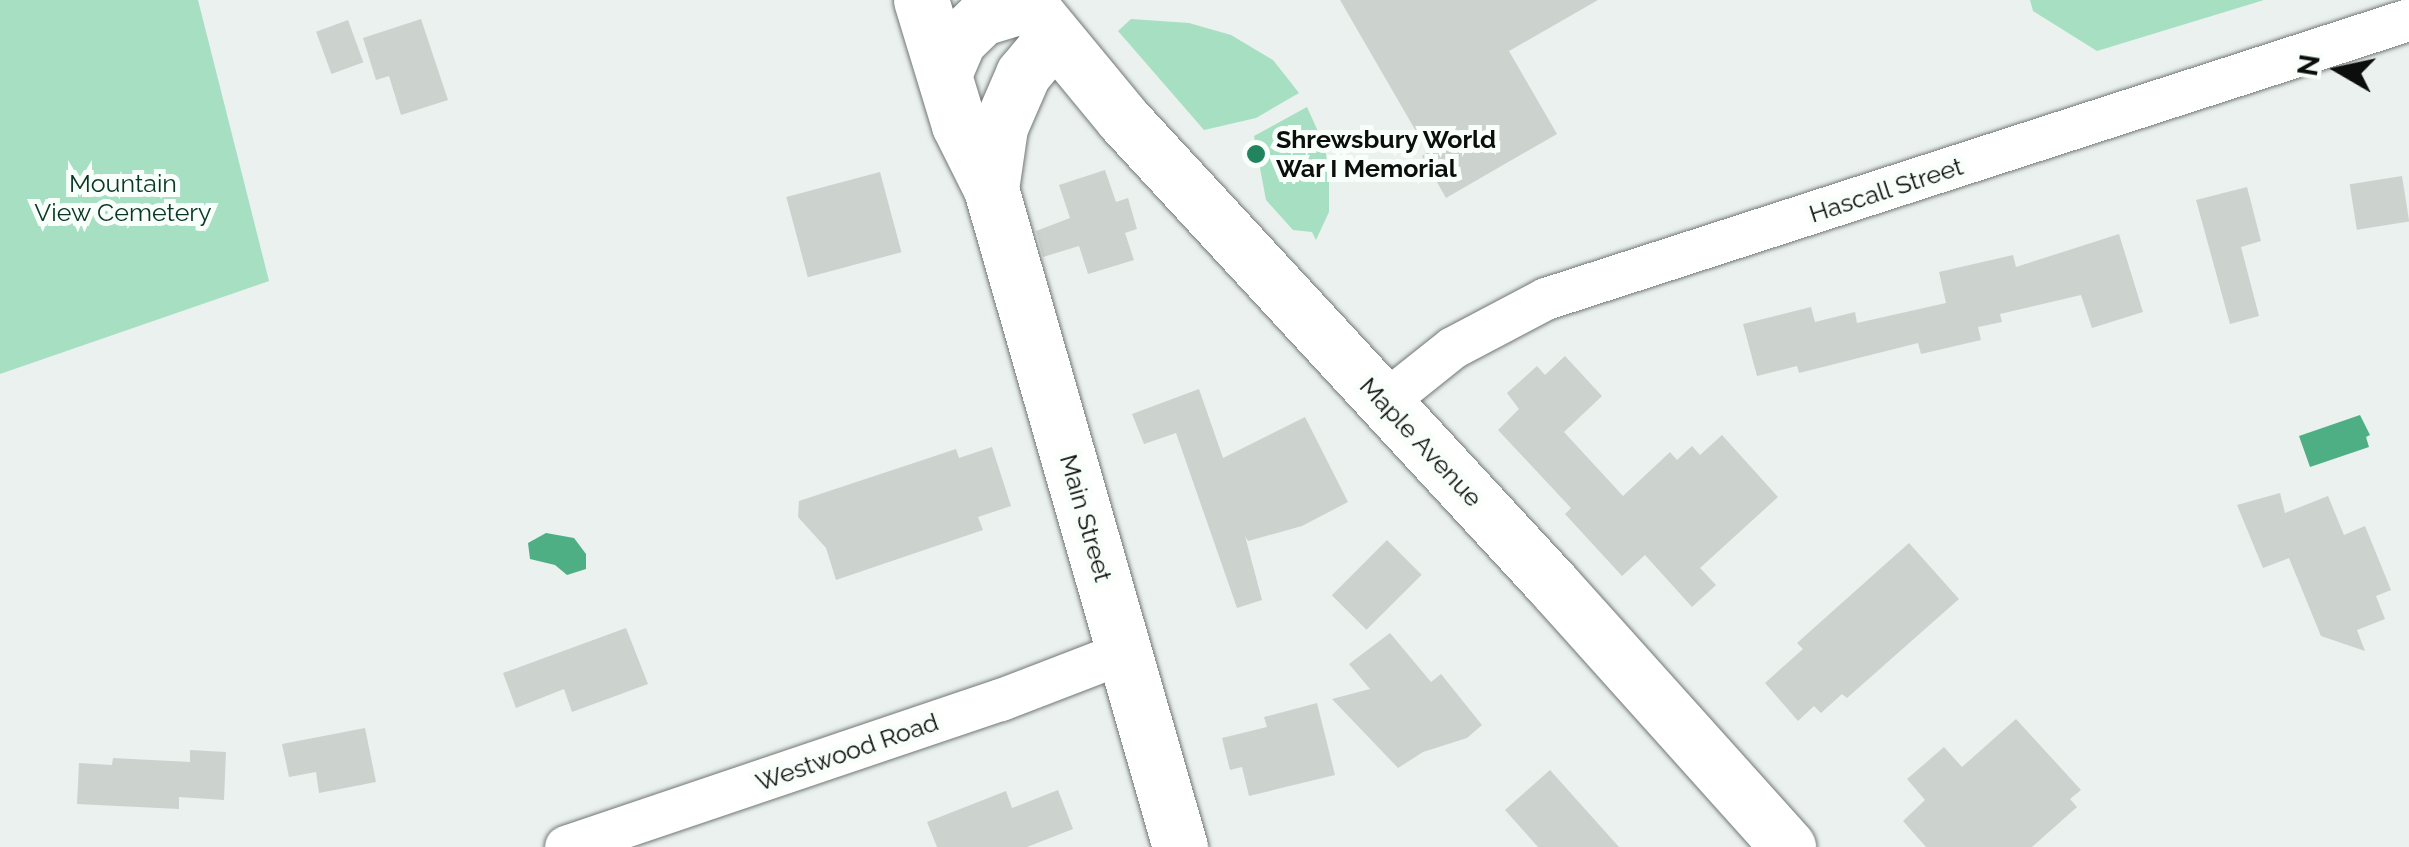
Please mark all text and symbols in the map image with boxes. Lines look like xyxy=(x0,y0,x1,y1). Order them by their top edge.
north arrow xyxy=(2289,20,2389,120)
text: N xyxy=(2291,52,2327,78)
place label: Shrewsbury World War I Memorial xyxy=(1276,125,1498,184)
marker: Shrewsbury World War I Memorial xyxy=(1245,143,1267,165)
street label: Hascall Street xyxy=(1805,151,1967,229)
park label: Mountain View Cemetery xyxy=(34,169,212,228)
street label: Maple Avenue xyxy=(1353,371,1489,513)
street label: Main Street xyxy=(1054,451,1118,585)
street label: Westwood Road xyxy=(752,707,942,797)

